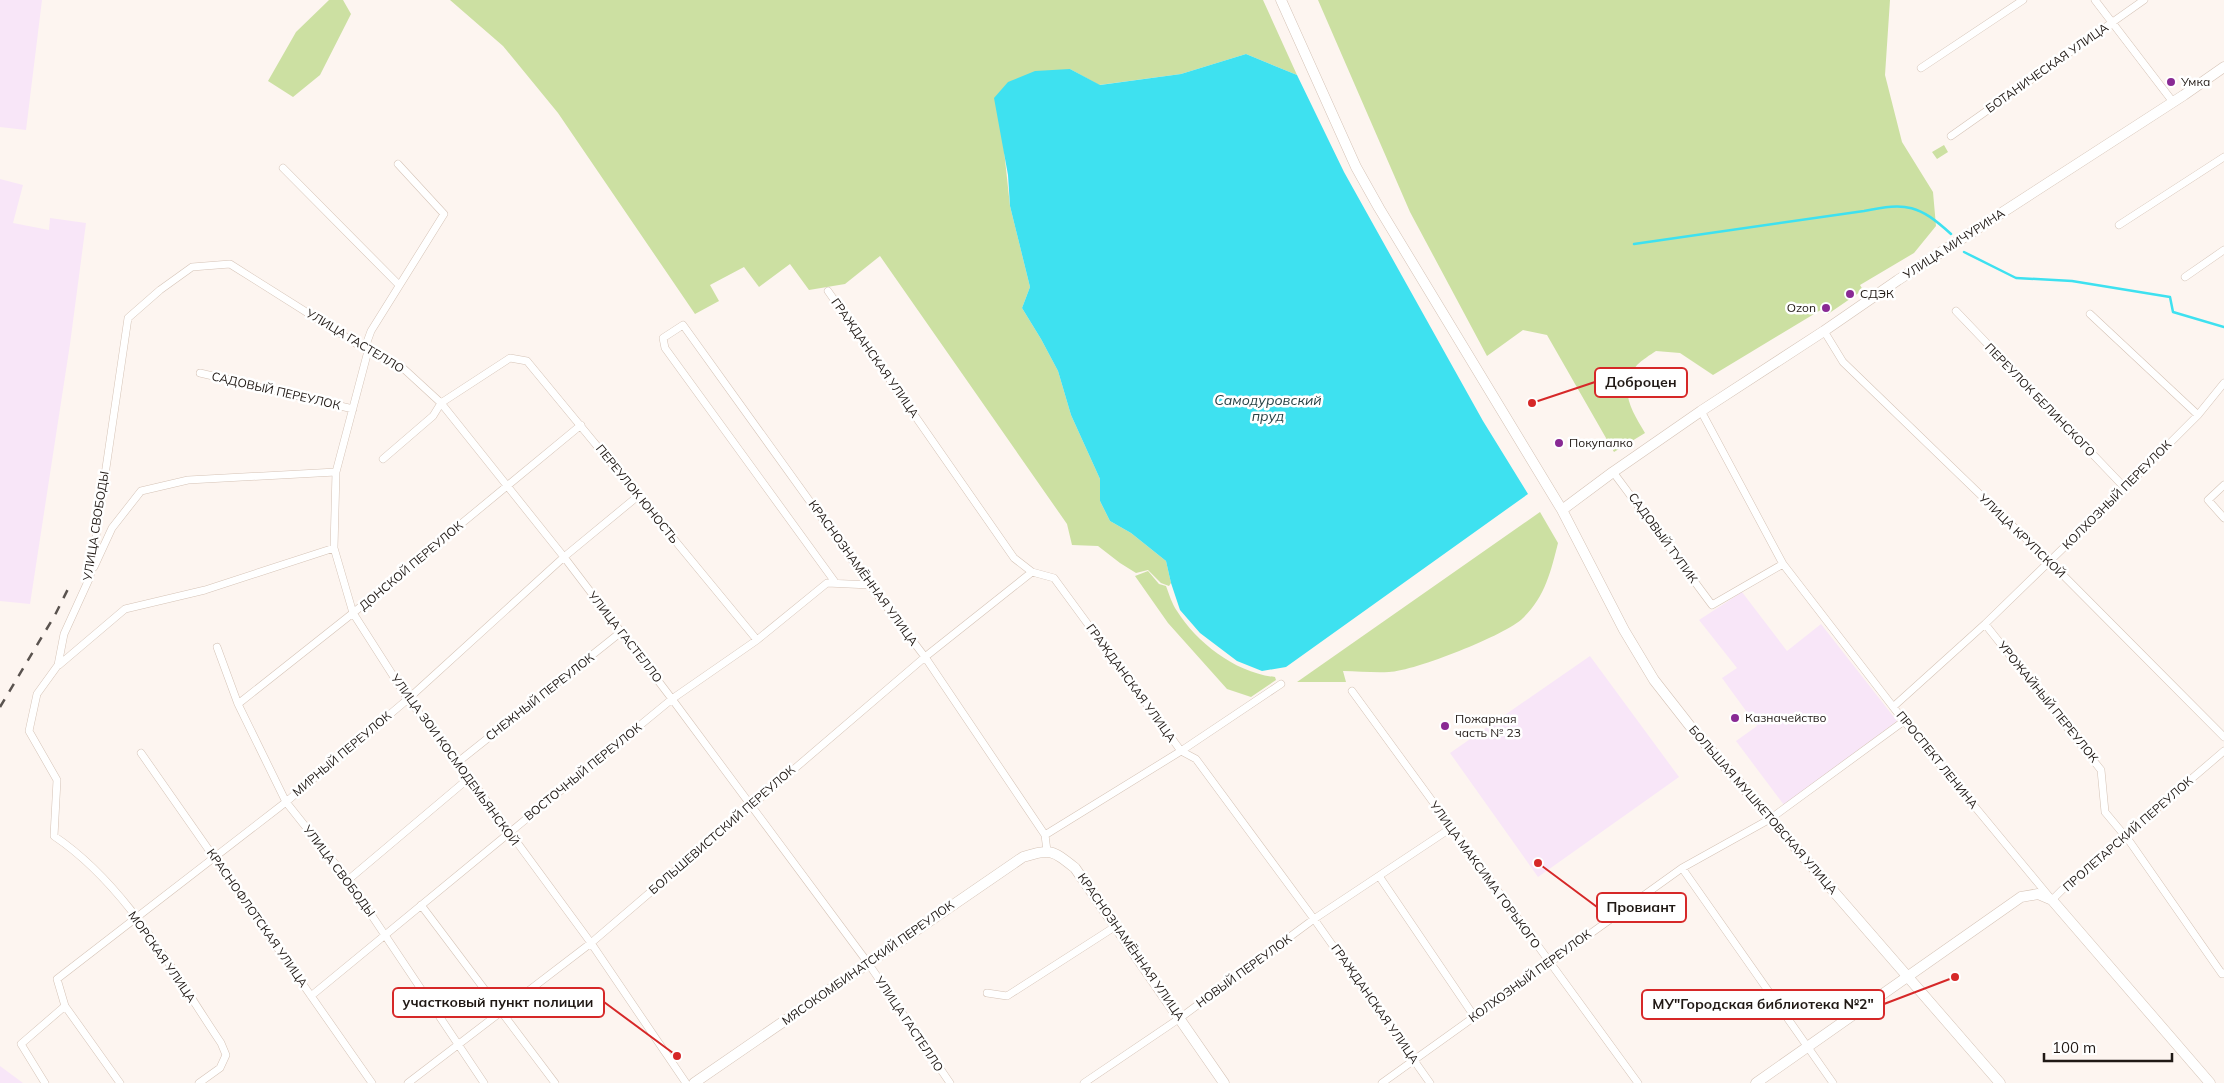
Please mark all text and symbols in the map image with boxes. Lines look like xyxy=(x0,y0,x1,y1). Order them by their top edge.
street label: БОТАНИЧЕСКАЯ УЛИЦА xyxy=(1983,19,2111,116)
place label: Умка xyxy=(2180,74,2210,89)
marker: Умка xyxy=(2165,76,2177,88)
street label: УЛИЦА МИЧУРИНА xyxy=(1899,205,2007,283)
place label: СДЭК xyxy=(1860,286,1894,301)
marker: СДЭК xyxy=(1844,288,1856,300)
street label: ГРАЖДАНСКАЯ УЛИЦА xyxy=(828,295,923,421)
place label: Ozon xyxy=(1787,300,1816,315)
marker: Ozon xyxy=(1820,302,1832,314)
street label: УЛИЦА ГАСТЕЛЛО xyxy=(303,305,407,376)
street label: ПЕРЕУЛОК БЕЛИНСКОГО xyxy=(1982,340,2099,460)
street label: САДОВЫЙ ПЕРЕУЛОК xyxy=(210,368,342,413)
callout: Доброцен xyxy=(1595,368,1687,397)
text: Доброцен xyxy=(1605,373,1677,391)
water label: Самодуровский пруд xyxy=(1214,391,1322,425)
place label: Покупалко xyxy=(1569,435,1633,450)
marker: Покупалко xyxy=(1553,437,1565,449)
street label: КОЛХОЗНЫЙ ПЕРЕУЛОК xyxy=(2059,437,2174,552)
street label: ПЕРЕУЛОК ЮНОСТЬ xyxy=(593,441,682,546)
street label: УЛИЦА СВОБОДЫ xyxy=(79,470,112,583)
street label: САДОВЫЙ ТУПИК xyxy=(1626,490,1701,586)
street label: УЛИЦА КРУПСКОЙ xyxy=(1975,490,2069,581)
street label: КРАСНОЗНАМЁННАЯ УЛИЦА xyxy=(806,497,921,649)
street label: ДОНСКОЙ ПЕРЕУЛОК xyxy=(356,518,466,613)
street label: УЛИЦА ГАСТЕЛЛО xyxy=(584,587,666,685)
street label: ГРАЖДАНСКАЯ УЛИЦА xyxy=(1083,621,1179,745)
street label: УРОЖАЙНЫЙ ПЕРЕУЛОК xyxy=(1994,637,2102,765)
street label: СНЕЖНЫЙ ПЕРЕУЛОК xyxy=(482,650,597,744)
street label: УЛИЦА ЗОИ КОСМОДЕМЬЯНСКОЙ xyxy=(388,670,523,848)
street label: МИРНЫЙ ПЕРЕУЛОК xyxy=(289,708,394,799)
street label: ПРОСПЕКТ ЛЕНИНА xyxy=(1893,708,1981,812)
place label: Казначейство xyxy=(1745,710,1827,725)
place label: Пожарная часть № 23 xyxy=(1455,711,1521,740)
marker: Казначейство xyxy=(1729,712,1741,724)
street label: ВОСТОЧНЫЙ ПЕРЕУЛОК xyxy=(521,719,645,824)
marker: Пожарная часть № 23 xyxy=(1439,720,1451,732)
street label: БОЛЬШАЯ МУШКЕТОВСКАЯ УЛИЦА xyxy=(1686,722,1841,897)
street label: БОЛЬШЕВИСТСКИЙ ПЕРЕУЛОК xyxy=(645,762,798,897)
street label: ПРОЛЕТАРСКИЙ ПЕРЕУЛОК xyxy=(2060,773,2196,894)
street label: УЛИЦА МАКСИМА ГОРЬКОГО xyxy=(1426,797,1544,951)
street label: УЛИЦА СВОБОДЫ xyxy=(300,821,379,919)
street label: КРАСНОФЛОТСКАЯ УЛИЦА xyxy=(204,846,311,990)
street label: КРАСНОЗНАМЁННАЯ УЛИЦА xyxy=(1075,870,1188,1023)
callout: Провиант xyxy=(1597,893,1686,922)
street label: МЯСОКОМБИНАТСКИЙ ПЕРЕУЛОК xyxy=(779,897,957,1028)
text: Провиант xyxy=(1606,898,1676,916)
street label: МОРСКАЯ УЛИЦА xyxy=(125,908,200,1005)
street label: КОЛХОЗНЫЙ ПЕРЕУЛОК xyxy=(1465,926,1594,1025)
street label: НОВЫЙ ПЕРЕУЛОК xyxy=(1193,931,1295,1010)
street label: ГРАЖДАНСКАЯ УЛИЦА xyxy=(1328,941,1423,1067)
street label: УЛИЦА ГАСТЕЛЛО xyxy=(871,972,947,1074)
callout: участковый пункт полиции xyxy=(393,988,604,1017)
callout: МУ"Городская библиотека №2" xyxy=(1642,990,1884,1019)
text: участковый пункт полиции xyxy=(403,993,593,1011)
text: МУ"Городская библиотека №2" xyxy=(1652,995,1874,1013)
scale bar xyxy=(2044,1030,2172,1062)
text: 100 m xyxy=(2052,1038,2096,1057)

